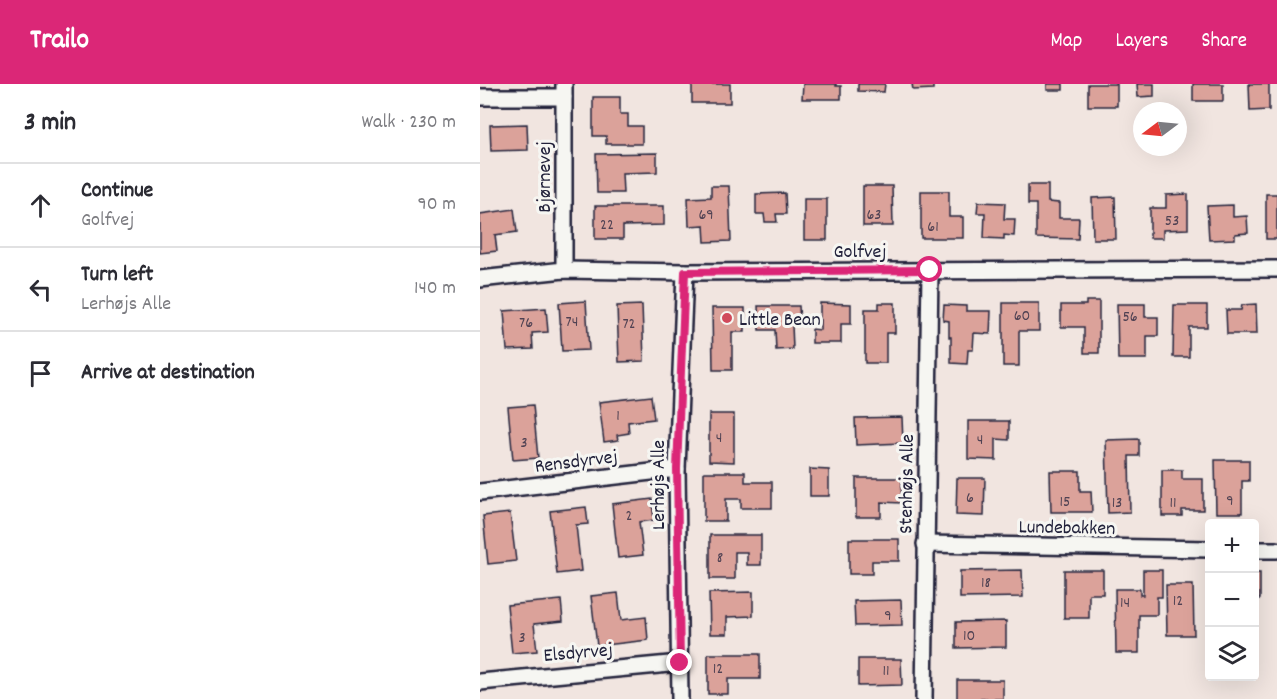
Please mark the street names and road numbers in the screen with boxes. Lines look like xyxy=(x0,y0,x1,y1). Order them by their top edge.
street label: Bjørnevej xyxy=(532,141,560,213)
street label: Golfvej xyxy=(833,239,887,267)
street label: Stenhøjs Alle xyxy=(893,434,923,534)
street label: Lerhøjs Alle xyxy=(646,440,674,530)
street label: Rensdyrvej xyxy=(533,444,620,482)
street label: Lundebakken xyxy=(1018,514,1116,544)
street label: Elsdyrvej xyxy=(542,637,614,671)

